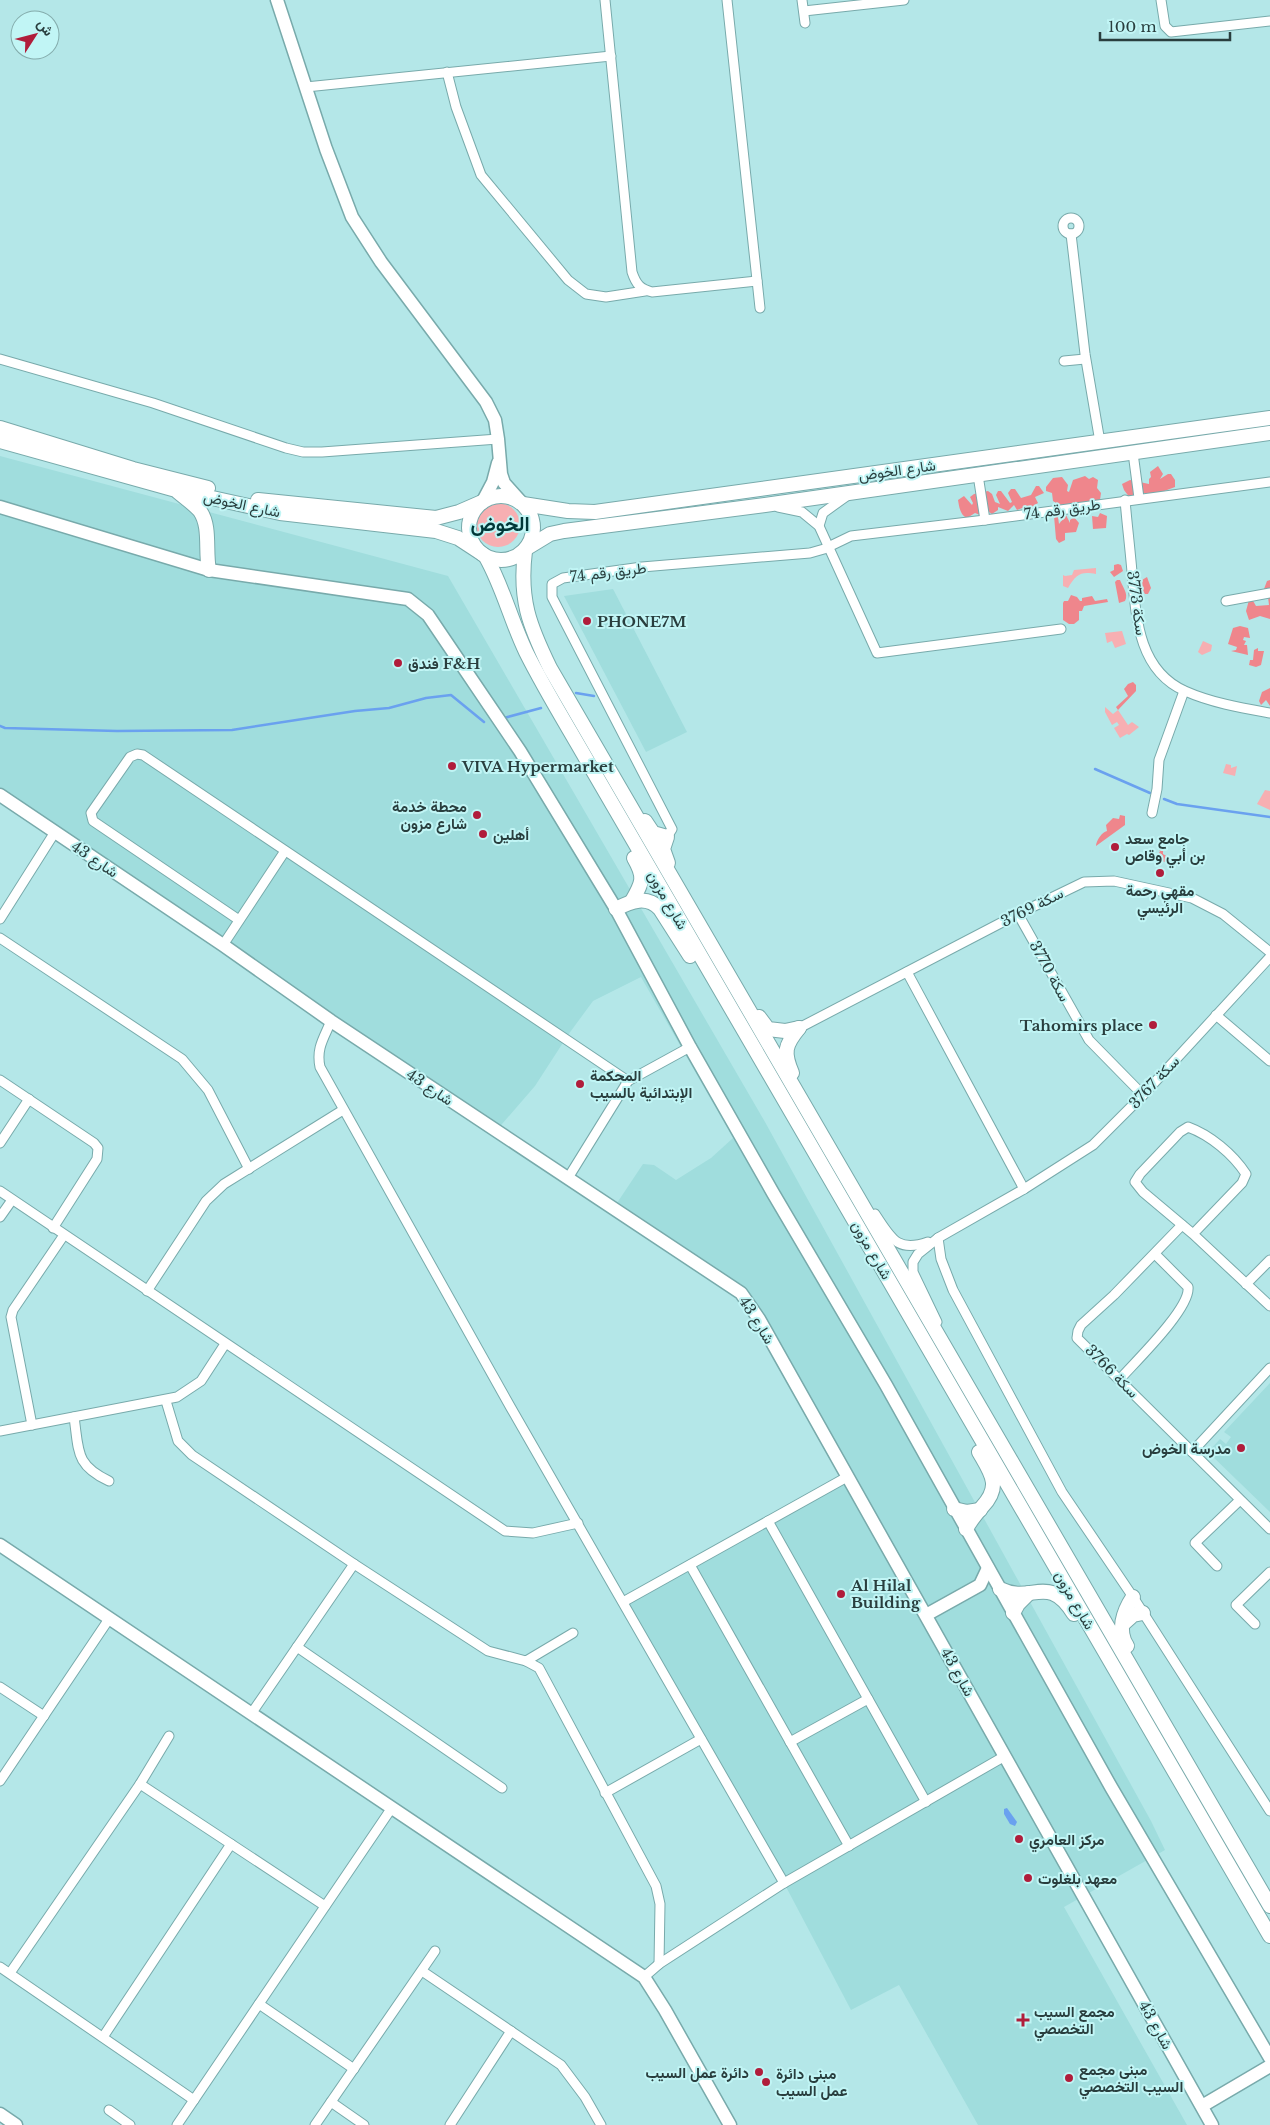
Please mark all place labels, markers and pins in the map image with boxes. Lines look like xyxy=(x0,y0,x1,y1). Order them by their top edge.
place label: PHONE7M xyxy=(597,612,686,631)
marker: PHONE7M xyxy=(581,615,593,627)
place label: فندق F&H xyxy=(408,654,481,673)
marker: فندق F&H xyxy=(392,657,404,669)
place label: VIVA Hypermarket xyxy=(461,757,614,776)
marker: VIVA Hypermarket xyxy=(446,760,458,772)
place label: محطة خدمة شارع مزون xyxy=(392,797,467,834)
marker: محطة خدمة شارع مزون xyxy=(471,809,483,821)
place label: أهلين xyxy=(493,825,529,844)
marker: أهلين xyxy=(477,828,489,840)
place label: جامع سعد بن أبي وقاص xyxy=(1125,829,1205,869)
marker: جامع سعد بن أبي وقاص xyxy=(1109,841,1121,853)
marker: مقهي رحمة الرئيسي xyxy=(1154,867,1166,879)
place label: مقهي رحمة الرئيسي xyxy=(1126,881,1194,921)
place label: Tahomirs place xyxy=(1020,1016,1143,1035)
marker: Tahomirs place xyxy=(1147,1019,1159,1031)
place label: المحكمة الإبتدائية بالسيب xyxy=(590,1066,692,1103)
marker: المحكمة الإبتدائية بالسيب xyxy=(574,1078,586,1090)
place label: مدرسة الخوض xyxy=(1142,1439,1231,1458)
marker: مدرسة الخوض xyxy=(1235,1442,1247,1454)
place label: Al Hilal Building xyxy=(850,1576,921,1612)
marker: Al Hilal Building xyxy=(835,1588,847,1600)
place label: مركز العامري xyxy=(1029,1830,1104,1853)
marker: مركز العامري xyxy=(1013,1833,1025,1845)
place label: معهد بلغلوت xyxy=(1038,1869,1117,1888)
marker: معهد بلغلوت xyxy=(1022,1872,1034,1884)
place label: مجمع السيب التخصصي xyxy=(1034,2002,1115,2042)
marker: مجمع السيب التخصصي xyxy=(1016,2013,1030,2027)
place label: مبنى مجمع السيب التخصصي xyxy=(1079,2060,1183,2100)
place label: دائرة عمل السيب xyxy=(645,2063,749,2082)
place label: مبنى دائرة عمل السيب xyxy=(776,2064,847,2100)
marker: دائرة عمل السيب xyxy=(753,2066,765,2078)
marker: مبنى مجمع السيب التخصصي xyxy=(1063,2072,1075,2084)
marker: مبنى دائرة عمل السيب xyxy=(760,2076,772,2088)

